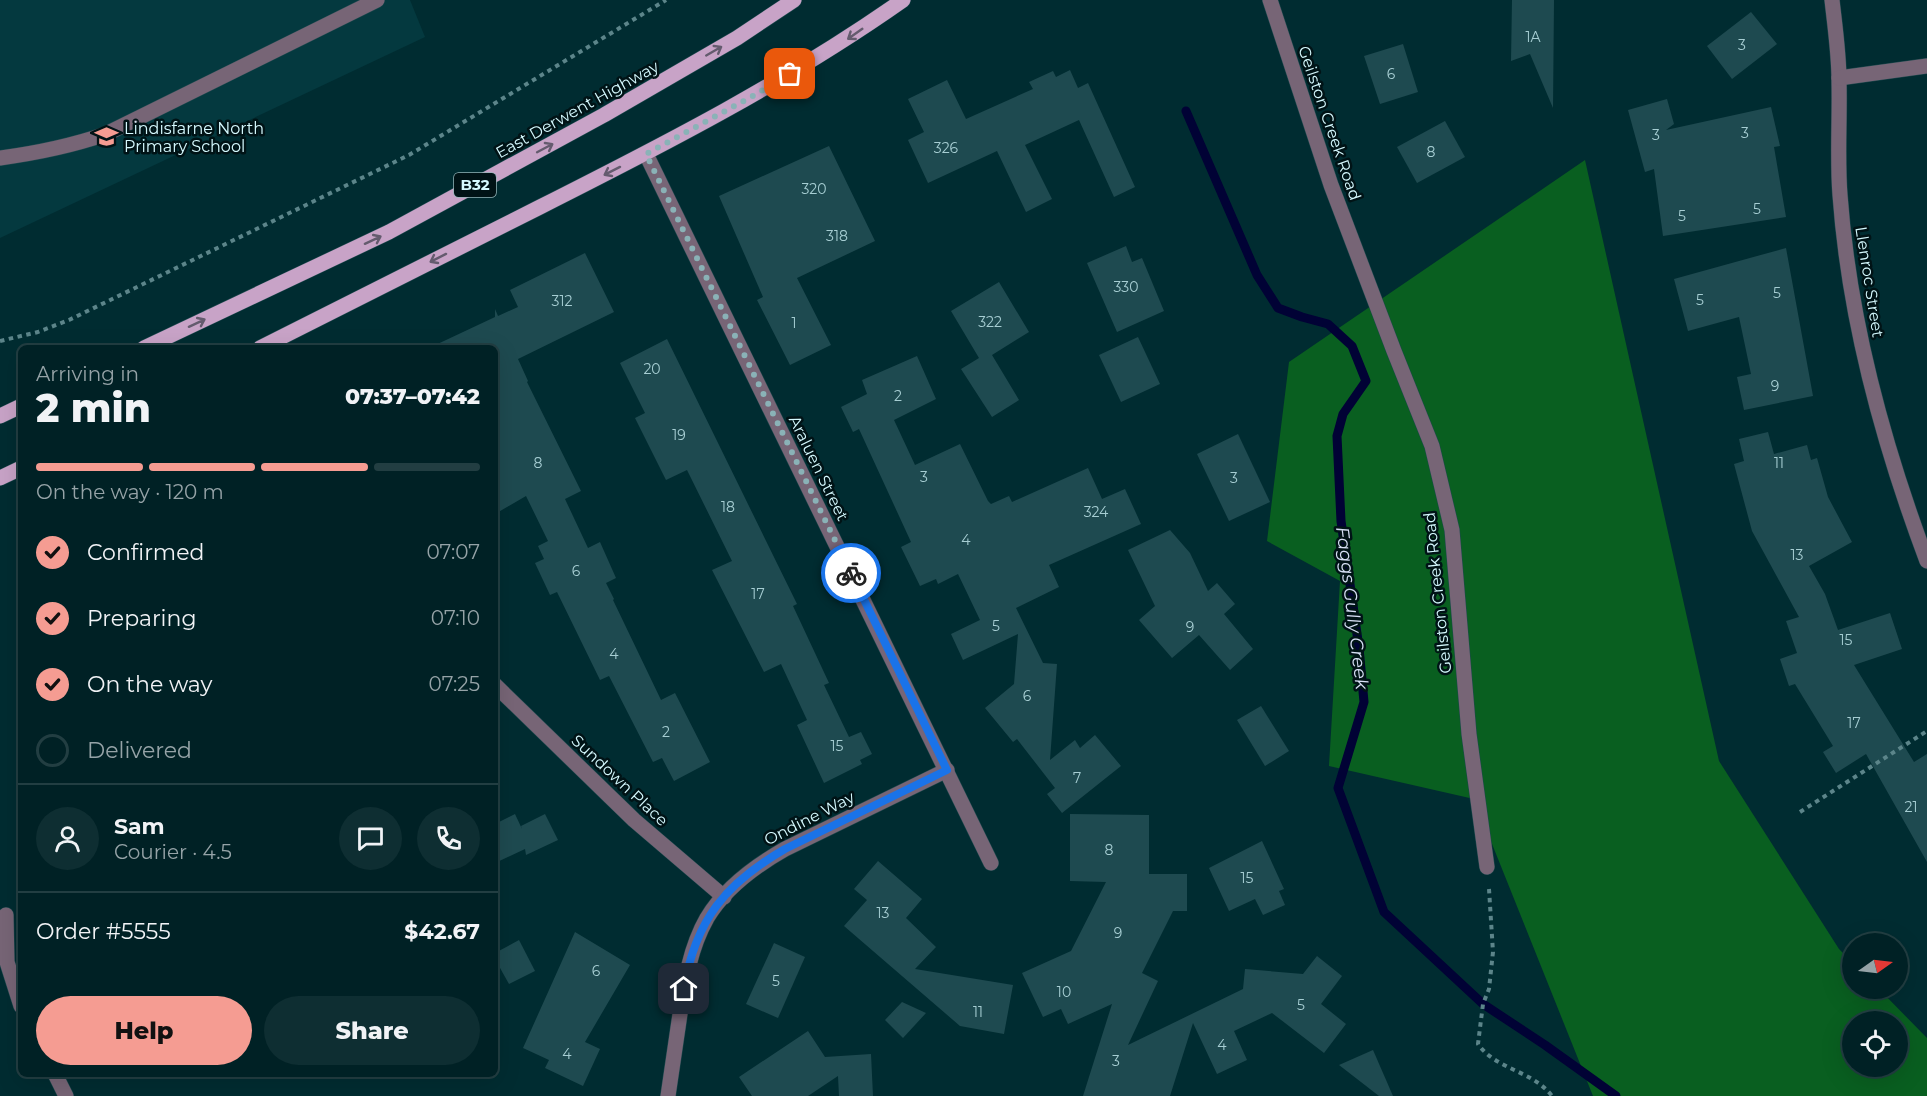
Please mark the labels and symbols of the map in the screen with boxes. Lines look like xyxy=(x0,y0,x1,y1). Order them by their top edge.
one-way arrow xyxy=(847,28,864,40)
house number: 1A xyxy=(1525,28,1542,46)
house number: 3 xyxy=(1738,36,1746,54)
street label: Geilston Creek Road xyxy=(1294,43,1365,203)
one-way arrow xyxy=(705,45,722,57)
pin xyxy=(764,48,815,99)
street label: East Derwent Highway xyxy=(492,56,662,162)
house number: 6 xyxy=(1387,65,1396,83)
place label: Lindisfarne North Primary School xyxy=(124,119,264,156)
school or university icon: Lindisfarne North Primary School xyxy=(93,124,119,150)
house number: 3 xyxy=(1741,124,1749,142)
house number: 3 xyxy=(1652,126,1660,144)
house number: 326 xyxy=(934,139,959,157)
one-way arrow xyxy=(536,142,553,154)
house number: 8 xyxy=(1427,143,1436,161)
one-way arrow xyxy=(604,166,622,177)
road number: B32 xyxy=(454,173,496,197)
house number: 320 xyxy=(801,180,827,198)
house number: 5 xyxy=(1753,200,1761,218)
house number: 5 xyxy=(1678,207,1686,225)
street label: Llenroc Street xyxy=(1851,225,1888,339)
house number: 318 xyxy=(826,227,848,245)
one-way arrow xyxy=(364,233,382,245)
one-way arrow xyxy=(429,253,447,265)
house number: 330 xyxy=(1114,278,1139,296)
house number: 5 xyxy=(1773,284,1781,302)
house number: 5 xyxy=(1696,291,1704,309)
house number: 312 xyxy=(552,292,572,310)
house number: 322 xyxy=(978,313,1002,331)
house number: 1 xyxy=(791,314,797,332)
one-way arrow xyxy=(187,317,205,328)
house number: 20 xyxy=(643,360,661,378)
house number: 9 xyxy=(1771,377,1779,395)
house number: 2 xyxy=(894,387,902,405)
street label: Araluen Street xyxy=(785,412,852,524)
house number: 19 xyxy=(672,426,686,444)
house number: 8 xyxy=(534,454,543,472)
house number: 11 xyxy=(1774,454,1784,472)
house number: 3 xyxy=(920,468,928,486)
house number: 3 xyxy=(1230,469,1238,487)
house number: 18 xyxy=(721,498,735,516)
house number: 324 xyxy=(1084,503,1109,521)
street label: Geilston Creek Road xyxy=(1420,511,1455,675)
water label: Faggs Gully Creek xyxy=(1331,525,1373,692)
house number: 4 xyxy=(961,531,971,549)
courier xyxy=(821,543,881,603)
house number: 13 xyxy=(1791,546,1804,564)
house number: 6 xyxy=(572,562,581,580)
house number: 17 xyxy=(751,585,765,603)
house number: 5 xyxy=(992,617,1000,635)
house number: 9 xyxy=(1186,618,1194,636)
house number: 15 xyxy=(1840,631,1853,649)
house number: 4 xyxy=(609,645,619,663)
house number: 6 xyxy=(1023,687,1032,705)
house number: 17 xyxy=(1847,714,1861,732)
house number: 2 xyxy=(662,723,670,741)
street label: Sundown Place xyxy=(568,731,672,830)
house number: 15 xyxy=(831,737,844,755)
house number: 7 xyxy=(1073,769,1081,787)
street label: Ondine Way xyxy=(761,787,858,849)
house number: 21 xyxy=(1904,798,1918,816)
house number: 8 xyxy=(1105,841,1114,859)
house number: 15 xyxy=(1241,869,1254,887)
house number: 13 xyxy=(877,904,890,922)
house number: 9 xyxy=(1114,924,1122,942)
north arrow xyxy=(1842,933,1908,999)
house number: 6 xyxy=(592,962,601,980)
pin xyxy=(658,963,709,1014)
house number: 5 xyxy=(772,972,780,990)
house number: 10 xyxy=(1057,983,1071,1001)
house number: 5 xyxy=(1297,996,1305,1014)
house number: 11 xyxy=(973,1003,983,1021)
house number: 4 xyxy=(1217,1036,1227,1054)
house number: 4 xyxy=(562,1045,572,1063)
house number: 3 xyxy=(1112,1052,1120,1070)

